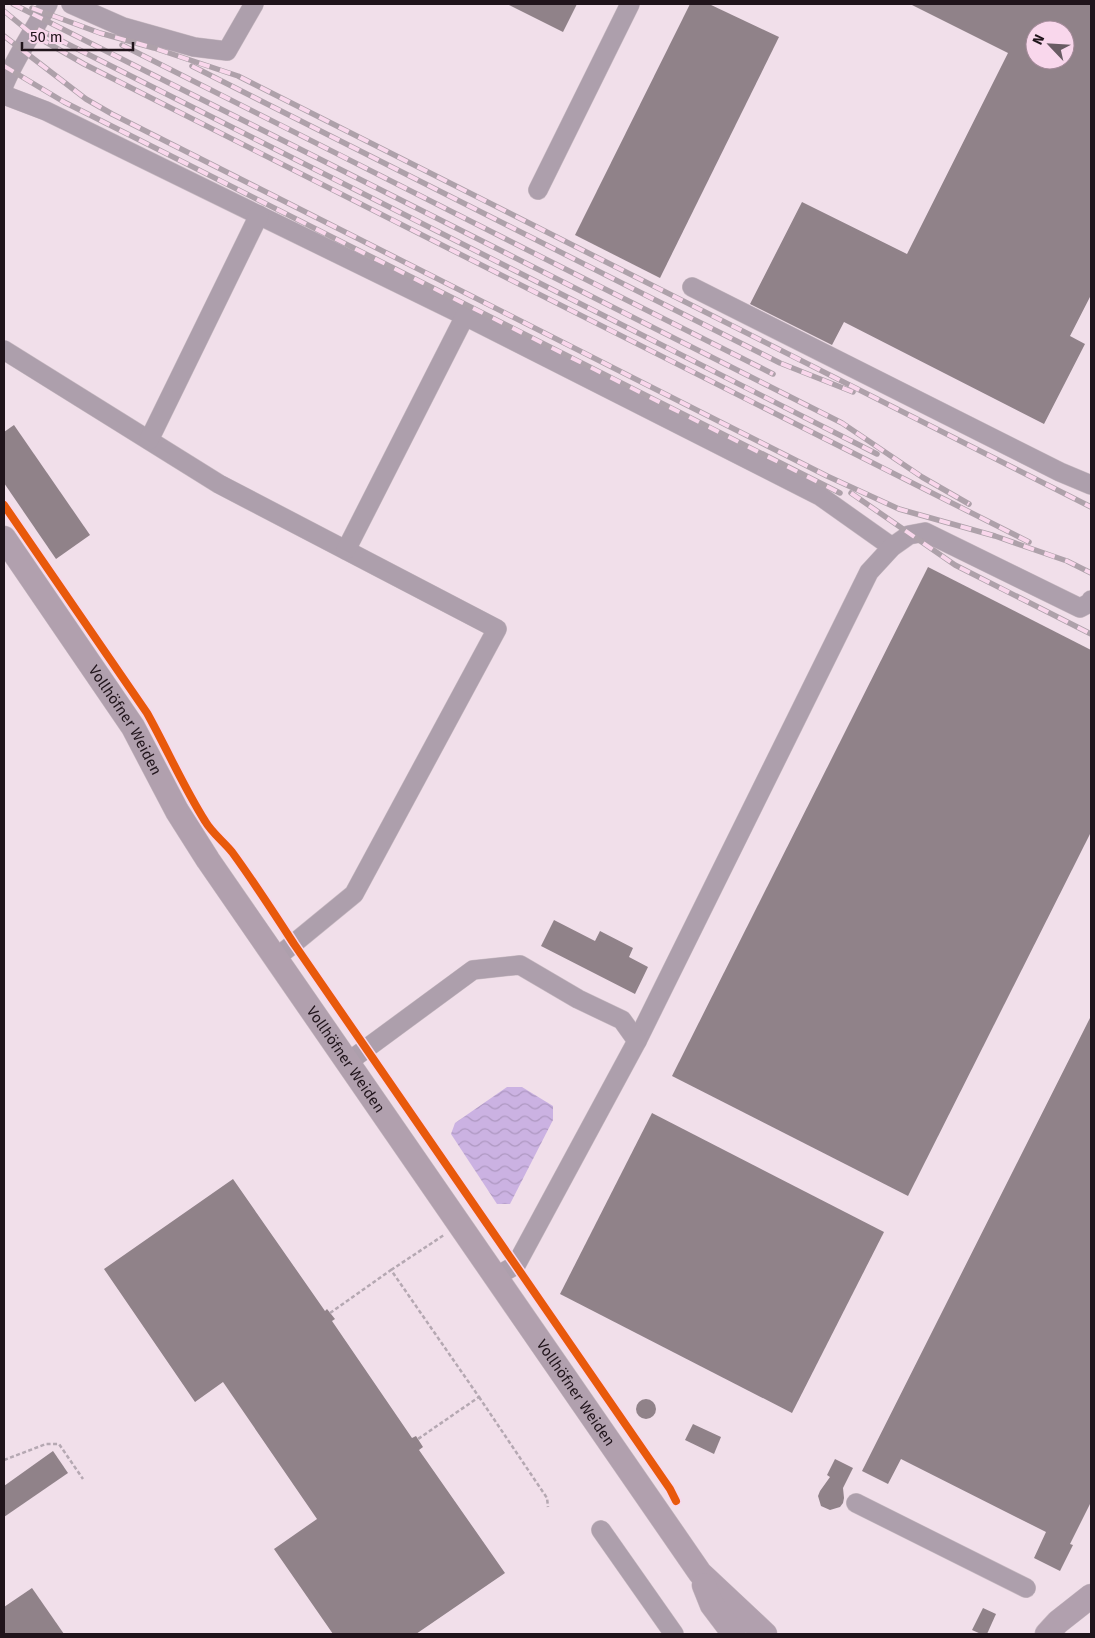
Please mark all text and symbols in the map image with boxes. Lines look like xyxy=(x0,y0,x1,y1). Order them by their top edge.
scale bar xyxy=(22,20,134,52)
north arrow xyxy=(1025,20,1075,70)
text: 50 m xyxy=(30,28,63,46)
text: N xyxy=(1029,32,1048,48)
street label: Vollhöfner Weiden xyxy=(85,662,166,778)
street label: Vollhöfner Weiden xyxy=(303,1003,389,1116)
street label: Vollhöfner Weiden xyxy=(533,1336,619,1450)

